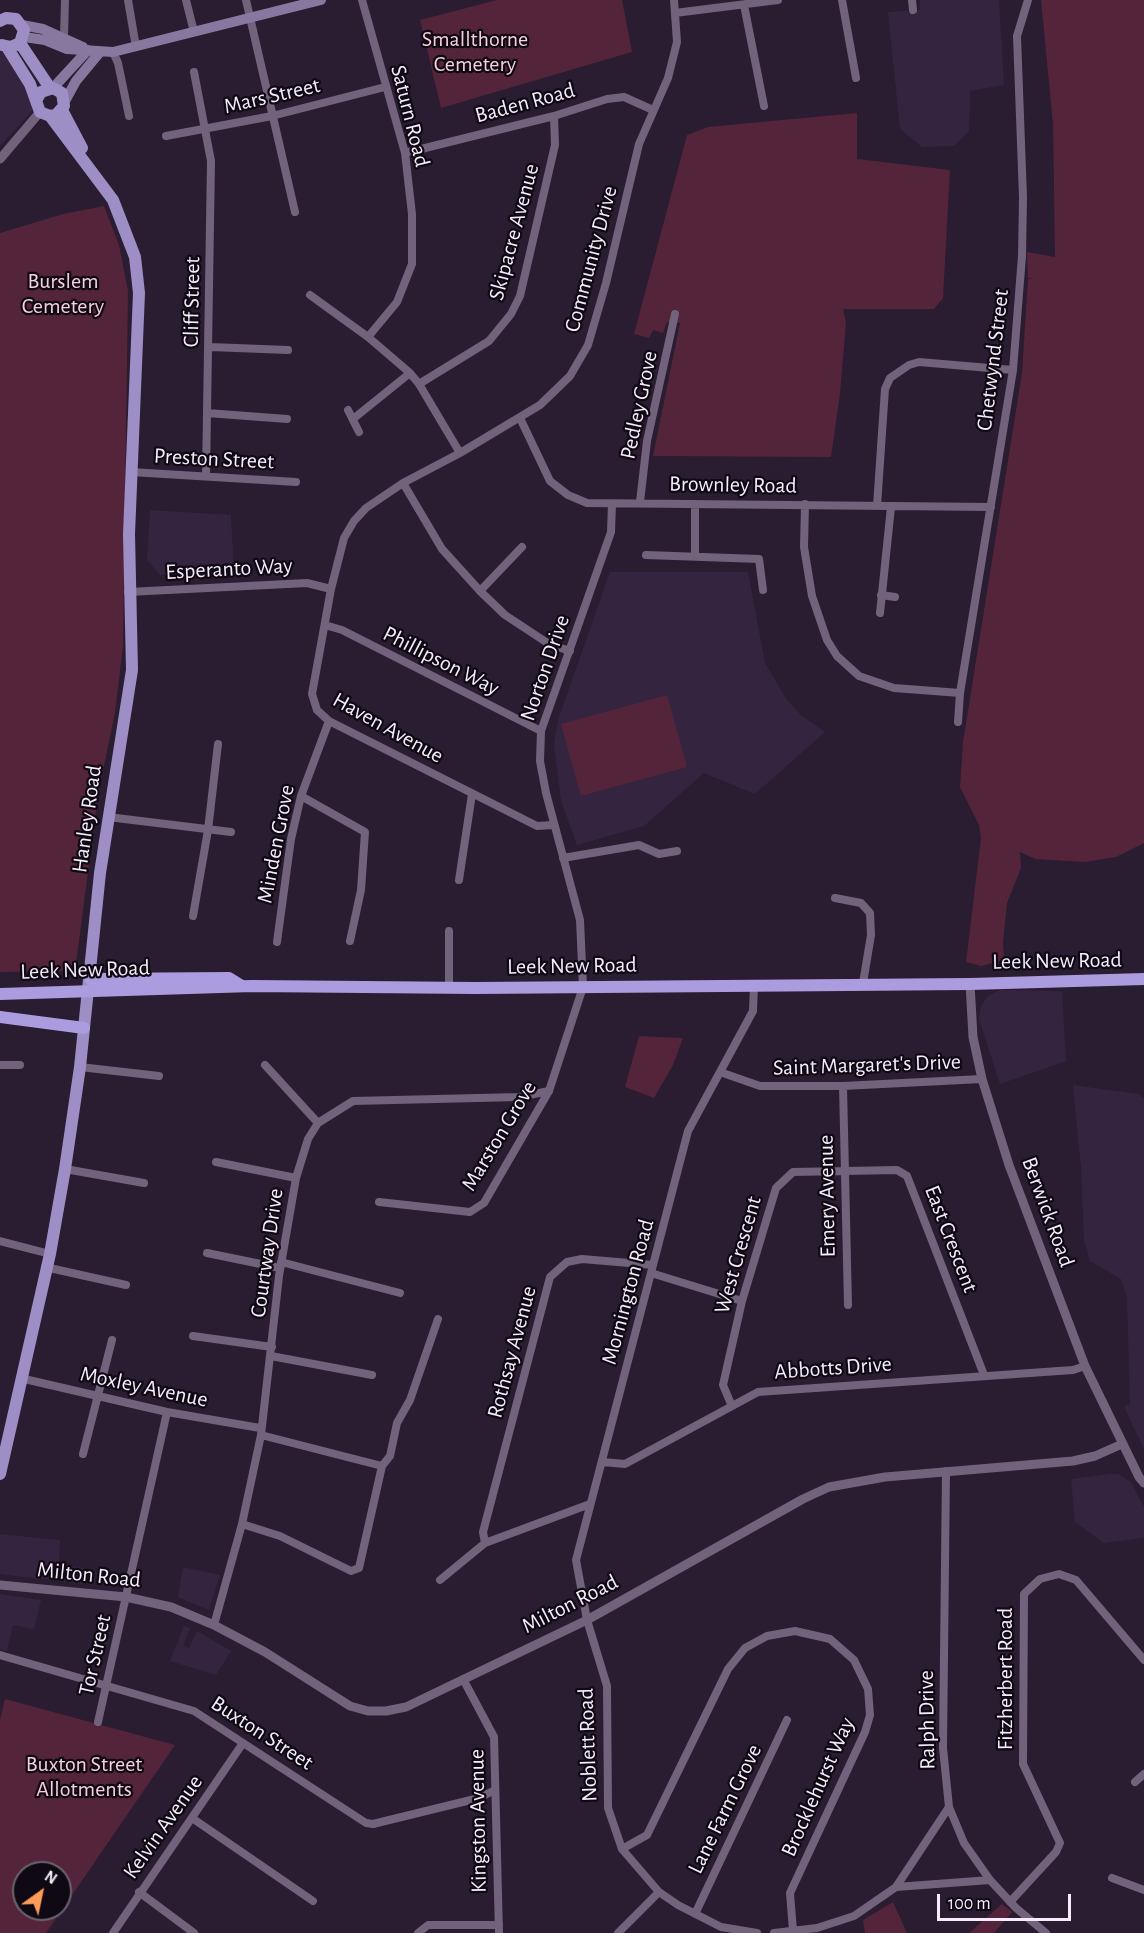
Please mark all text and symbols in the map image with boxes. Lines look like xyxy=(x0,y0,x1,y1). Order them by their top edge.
park label: Smallthorne Cemetery xyxy=(422,26,528,78)
street label: Saturn Road xyxy=(385,62,435,170)
street label: Mars Street xyxy=(221,72,323,120)
street label: Baden Road xyxy=(472,77,578,129)
street label: Skipacre Avenue xyxy=(483,161,545,303)
street label: Community Drive xyxy=(559,183,623,335)
street label: Cliff Street xyxy=(178,256,206,348)
park label: Burslem Cemetery xyxy=(22,268,104,320)
street label: Chetwynd Street xyxy=(971,288,1015,432)
street label: Pedley Grove xyxy=(615,348,663,462)
street label: Preston Street xyxy=(153,443,275,475)
street label: Brownley Road xyxy=(669,471,797,499)
street label: Esperanto Way xyxy=(165,552,293,586)
street label: Norton Drive xyxy=(515,612,575,724)
street label: Phillipson Way xyxy=(378,620,504,702)
street label: Haven Avenue xyxy=(328,687,448,769)
street label: Hanley Road xyxy=(66,764,108,874)
street label: Minden Grove xyxy=(252,783,300,905)
street label: Leek New Road xyxy=(992,947,1122,975)
street label: Leek New Road xyxy=(507,952,637,980)
street label: Leek New Road xyxy=(20,955,150,985)
street label: Saint Margaret's Drive xyxy=(773,1049,961,1081)
street label: Marston Grove xyxy=(456,1076,542,1196)
street label: Emery Avenue xyxy=(813,1134,841,1258)
street label: Berwick Road xyxy=(1016,1153,1080,1271)
street label: East Crescent xyxy=(919,1182,983,1296)
street label: Courtway Drive xyxy=(245,1187,289,1319)
street label: West Crescent xyxy=(709,1193,767,1317)
street label: Mornington Road xyxy=(596,1216,660,1368)
street label: Rothsay Avenue xyxy=(482,1283,542,1421)
street label: Abbotts Drive xyxy=(773,1351,893,1385)
street label: Moxley Avenue xyxy=(78,1361,210,1413)
street label: Milton Road xyxy=(36,1556,142,1594)
street label: Milton Road xyxy=(518,1569,622,1639)
street label: Fitzherbert Road xyxy=(992,1608,1018,1750)
street label: Tor Street xyxy=(73,1612,117,1698)
street label: Ralph Drive xyxy=(913,1670,941,1770)
street label: Noblett Road xyxy=(573,1688,603,1802)
street label: Buxton Street xyxy=(206,1690,318,1776)
street label: Brocklehurst Way xyxy=(776,1713,860,1861)
street label: Lane Farm Grove xyxy=(682,1740,768,1878)
street label: Kingston Avenue xyxy=(464,1749,492,1893)
park label: Buxton Street Allotments xyxy=(26,1751,142,1802)
street label: Kelvin Avenue xyxy=(118,1770,208,1884)
north arrow xyxy=(12,1861,72,1921)
text: N xyxy=(42,1868,60,1887)
scale bar xyxy=(940,1882,1074,1920)
text: 100 m xyxy=(948,1895,991,1913)

